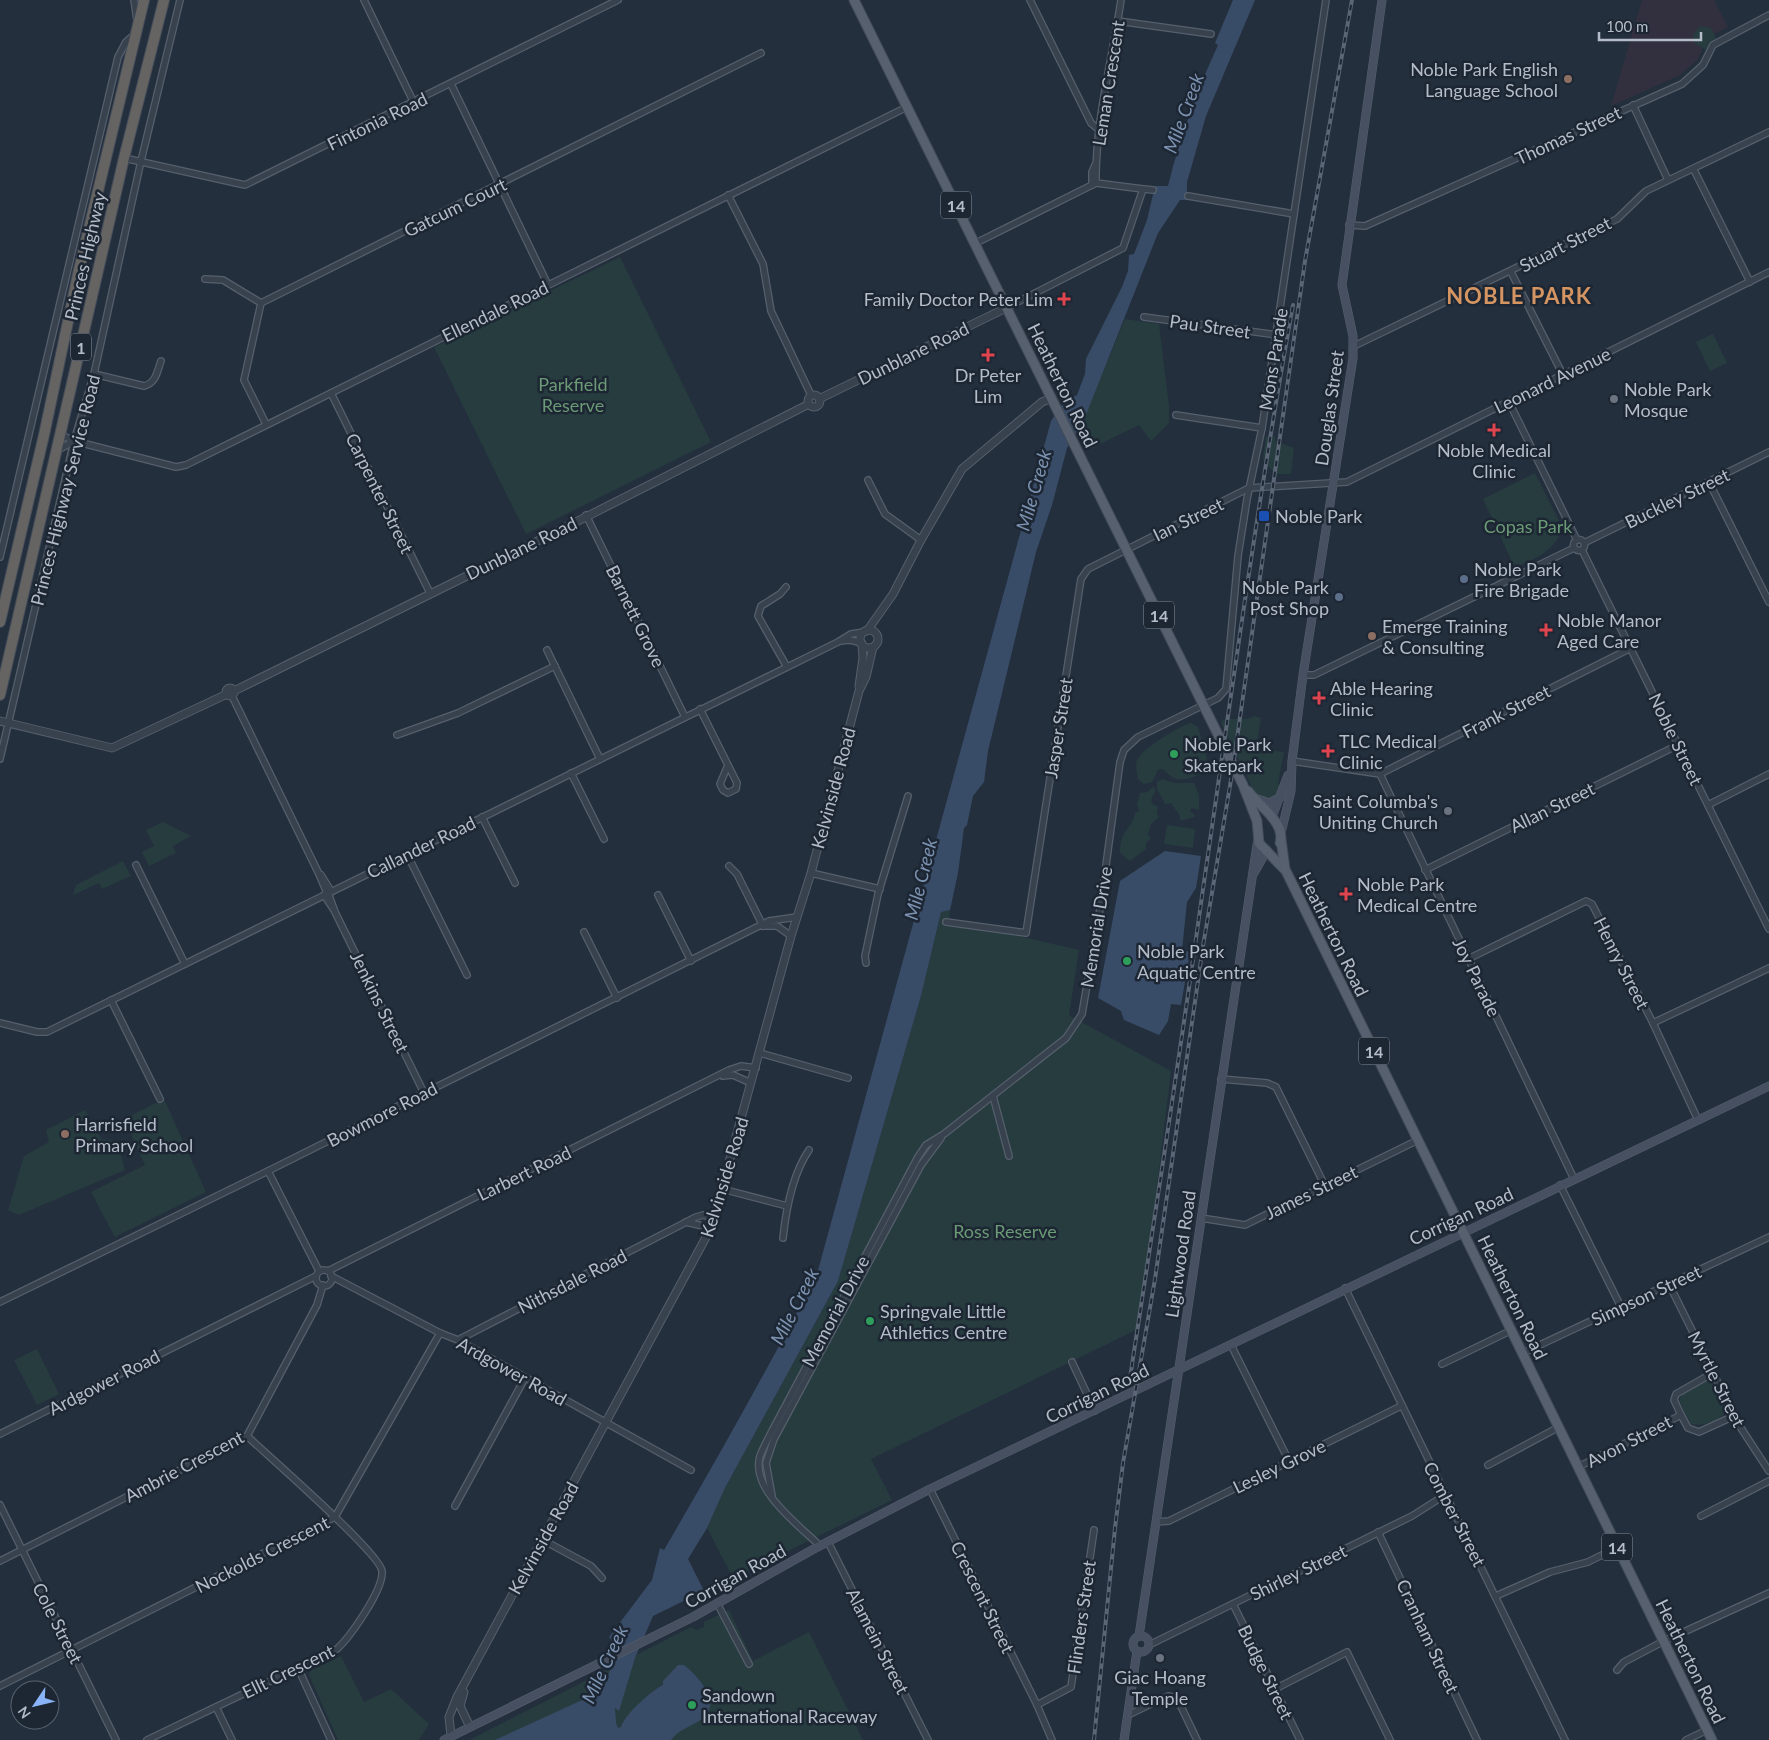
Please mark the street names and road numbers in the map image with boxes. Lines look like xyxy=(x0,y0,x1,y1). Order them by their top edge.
street label: Leman Crescent xyxy=(1087,18,1129,147)
street label: Fintonia Road xyxy=(323,87,431,155)
street label: Thomas Street xyxy=(1512,101,1625,169)
street label: Gatcum Court xyxy=(400,172,510,241)
street label: Princes Highway xyxy=(60,189,111,322)
road number: 14 xyxy=(941,192,971,218)
street label: Stuart Street xyxy=(1516,211,1615,276)
street label: Ellendale Road xyxy=(438,276,552,346)
street label: Mons Parade xyxy=(1254,306,1292,412)
street label: Pau Street xyxy=(1168,309,1252,343)
street label: Dunblane Road xyxy=(854,317,972,389)
street label: Heatherton Road xyxy=(1023,319,1103,451)
road number: 1 xyxy=(71,334,91,361)
street label: Leonard Avenue xyxy=(1490,342,1614,418)
street label: Douglas Street xyxy=(1310,348,1348,467)
street label: Princes Highway Service Road xyxy=(26,372,104,608)
street label: Carpenter Street xyxy=(341,429,419,557)
street label: Buckley Street xyxy=(1621,463,1733,533)
street label: Ian Street xyxy=(1149,492,1227,545)
street label: Dunblane Road xyxy=(462,512,580,584)
street label: Barnett Grove xyxy=(602,561,670,671)
road number: 14 xyxy=(1144,602,1174,628)
street label: Jasper Street xyxy=(1039,675,1077,780)
street label: Frank Street xyxy=(1458,679,1554,743)
street label: Noble Street xyxy=(1644,689,1708,789)
street label: Kelvinside Road xyxy=(806,725,860,851)
street label: Allan Street xyxy=(1506,777,1598,837)
street label: Callander Road xyxy=(363,811,479,883)
street label: Memorial Drive xyxy=(1076,865,1116,989)
street label: Heatherton Road xyxy=(1294,868,1374,1000)
street label: Henry Street xyxy=(1589,913,1655,1013)
street label: Joy Parade xyxy=(1448,934,1506,1020)
street label: Jenkins Street xyxy=(346,948,414,1057)
road number: 14 xyxy=(1359,1038,1389,1064)
street label: Bowmore Road xyxy=(323,1077,441,1151)
street label: Kelvinside Road xyxy=(695,1114,753,1240)
street label: Larbert Road xyxy=(473,1141,575,1205)
street label: James Street xyxy=(1261,1160,1361,1224)
street label: Corrigan Road xyxy=(1405,1182,1517,1250)
street label: Lightwood Road xyxy=(1160,1189,1200,1319)
street label: Heatherton Road xyxy=(1473,1231,1553,1363)
street label: Nithsdale Road xyxy=(514,1244,630,1318)
street label: Memorial Drive xyxy=(797,1252,873,1370)
street label: Simpson Street xyxy=(1587,1260,1705,1330)
street label: Myrtle Street xyxy=(1683,1327,1751,1431)
street label: Ardgower Road xyxy=(453,1332,571,1410)
street label: Ardgower Road xyxy=(45,1345,163,1419)
street label: Corrigan Road xyxy=(1042,1358,1152,1428)
street label: Avon Street xyxy=(1583,1410,1676,1472)
street label: Ambrie Crescent xyxy=(121,1425,248,1507)
street label: Lesley Grove xyxy=(1229,1434,1329,1498)
street label: Comber Street xyxy=(1419,1458,1491,1571)
street label: Kelvinside Road xyxy=(503,1478,583,1598)
street label: Nockolds Crescent xyxy=(191,1510,333,1597)
road number: 14 xyxy=(1602,1534,1632,1560)
street label: Crescent Street xyxy=(946,1537,1020,1657)
street label: Corrigan Road xyxy=(681,1539,789,1613)
street label: Shirley Street xyxy=(1246,1539,1350,1605)
street label: Flinders Street xyxy=(1062,1558,1100,1675)
street label: Cranham Street xyxy=(1392,1576,1464,1697)
street label: Cole Street xyxy=(28,1579,88,1668)
street label: Alamein Street xyxy=(842,1584,914,1698)
street label: Heatherton Road xyxy=(1651,1595,1731,1727)
street label: Budge Street xyxy=(1234,1621,1299,1723)
street label: Ellt Crescent xyxy=(238,1639,338,1703)

